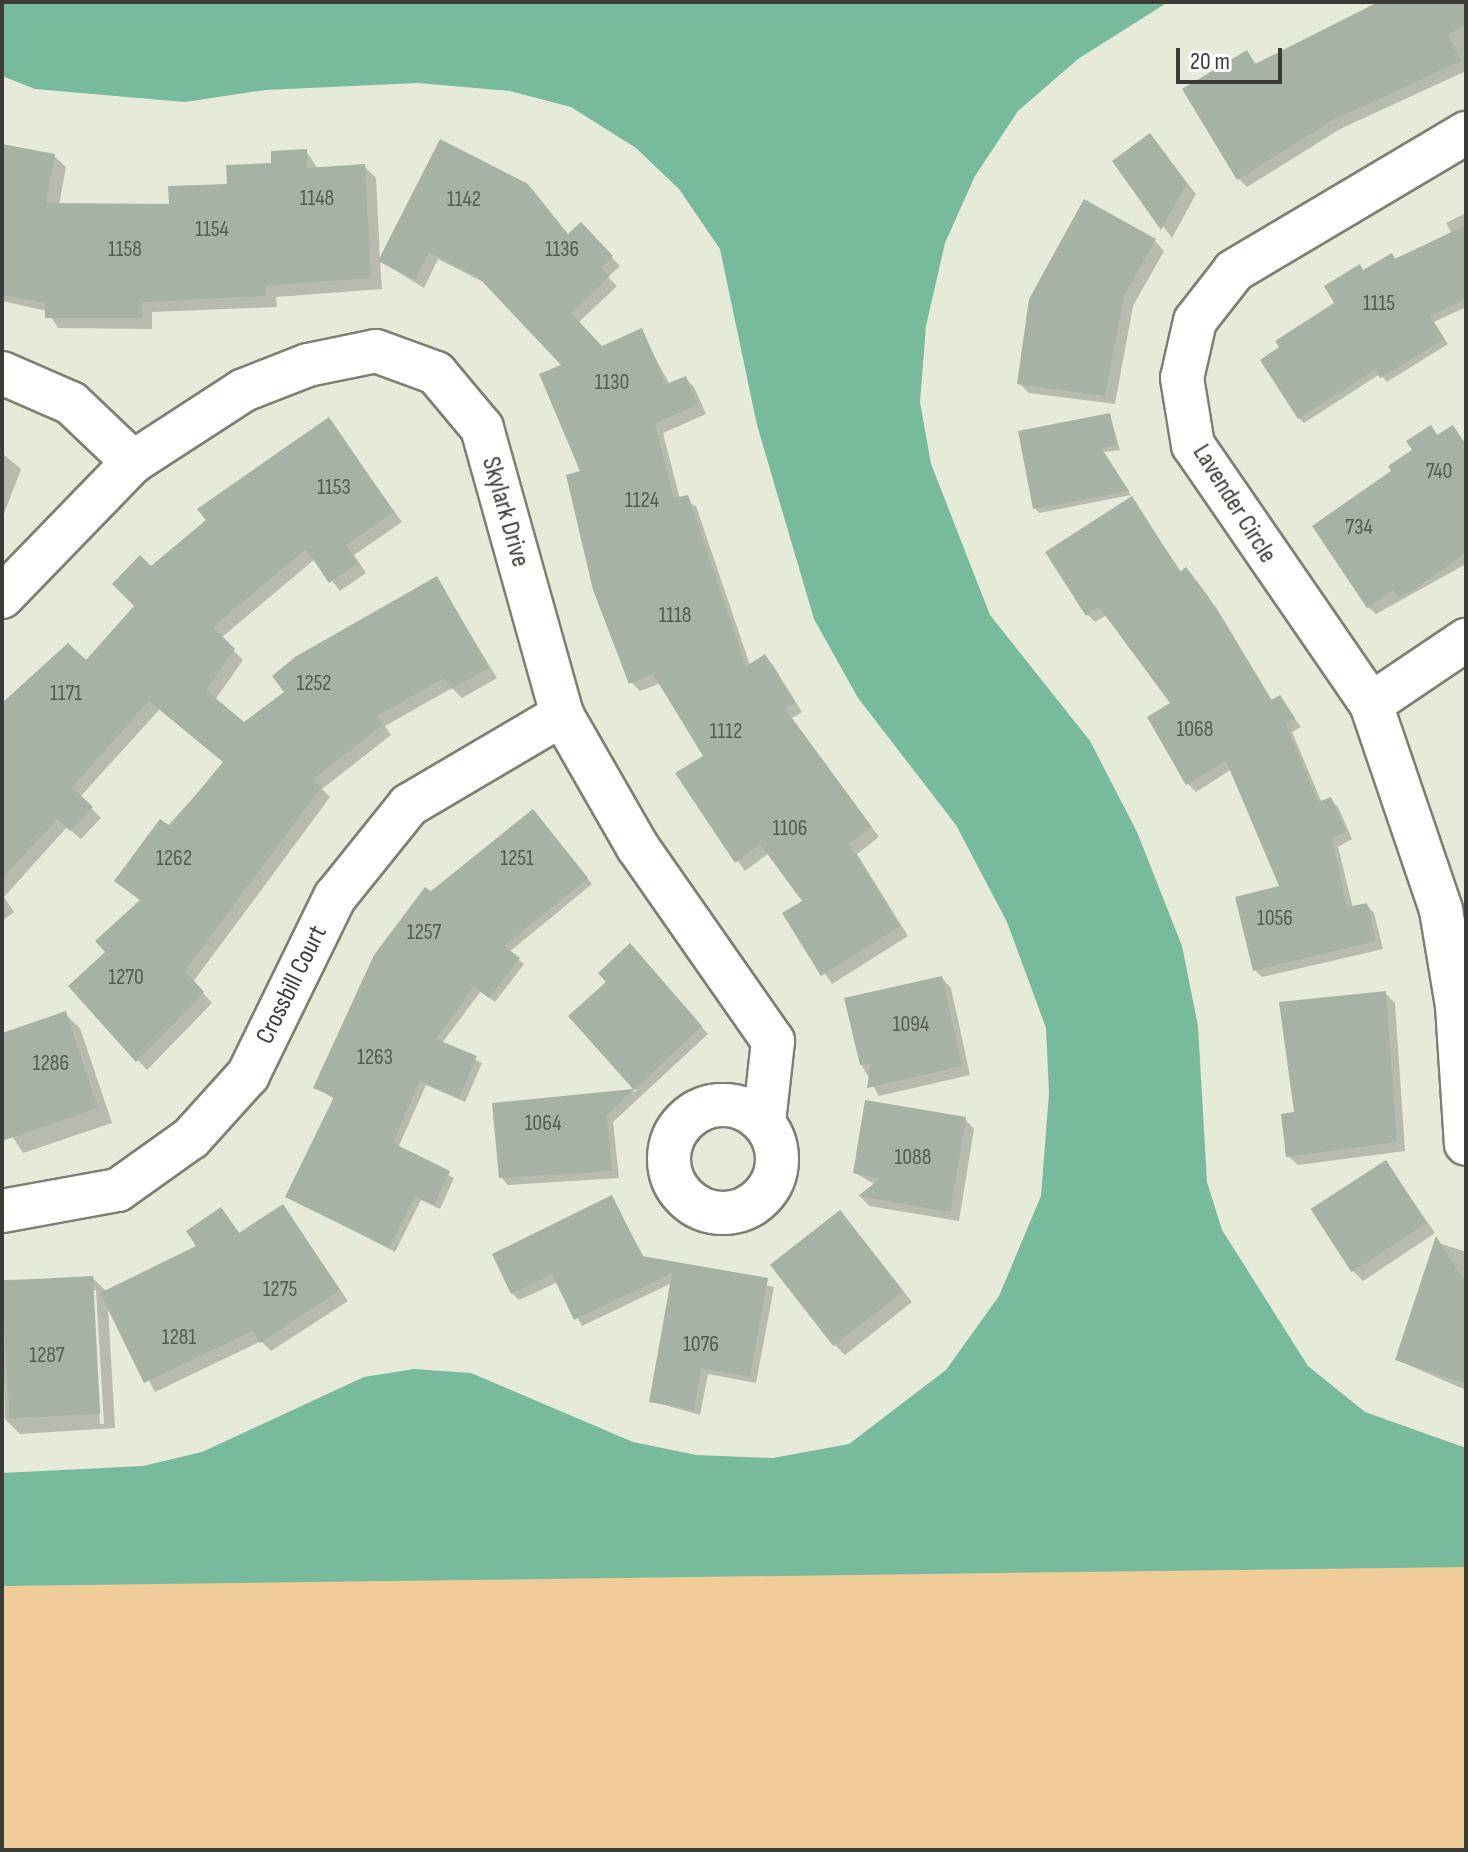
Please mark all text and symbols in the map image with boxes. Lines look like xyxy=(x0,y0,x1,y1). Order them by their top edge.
scale bar xyxy=(1180,32,1286,82)
text: 20 m xyxy=(1190,47,1230,76)
house number: 1148 xyxy=(300,186,334,212)
house number: 1142 xyxy=(447,187,481,213)
house number: 1154 xyxy=(195,217,229,243)
house number: 1158 xyxy=(108,237,142,263)
house number: 1136 xyxy=(545,237,579,263)
house number: 1115 xyxy=(1363,291,1395,317)
house number: 1130 xyxy=(595,370,629,396)
street label: Lavender Circle xyxy=(1185,439,1283,569)
street label: Skylark Drive xyxy=(474,453,536,571)
house number: 740 xyxy=(1426,459,1452,485)
house number: 1153 xyxy=(317,475,351,501)
house number: 1124 xyxy=(625,488,659,514)
house number: 734 xyxy=(1345,515,1373,541)
house number: 1118 xyxy=(659,603,691,629)
house number: 1252 xyxy=(297,671,331,697)
house number: 1171 xyxy=(50,681,82,707)
house number: 1068 xyxy=(1177,717,1213,743)
house number: 1112 xyxy=(710,719,742,745)
house number: 1106 xyxy=(773,816,807,842)
house number: 1262 xyxy=(156,846,192,872)
house number: 1251 xyxy=(500,846,534,872)
house number: 1056 xyxy=(1257,906,1293,932)
house number: 1257 xyxy=(407,920,441,946)
street label: Crossbill Court xyxy=(250,921,334,1049)
house number: 1270 xyxy=(108,965,144,991)
house number: 1094 xyxy=(893,1012,929,1038)
house number: 1263 xyxy=(357,1045,393,1071)
house number: 1286 xyxy=(33,1051,69,1077)
house number: 1064 xyxy=(525,1111,561,1137)
house number: 1088 xyxy=(895,1145,931,1171)
house number: 1275 xyxy=(263,1277,297,1303)
house number: 1281 xyxy=(162,1325,196,1351)
house number: 1076 xyxy=(683,1332,719,1358)
house number: 1287 xyxy=(29,1343,65,1369)

